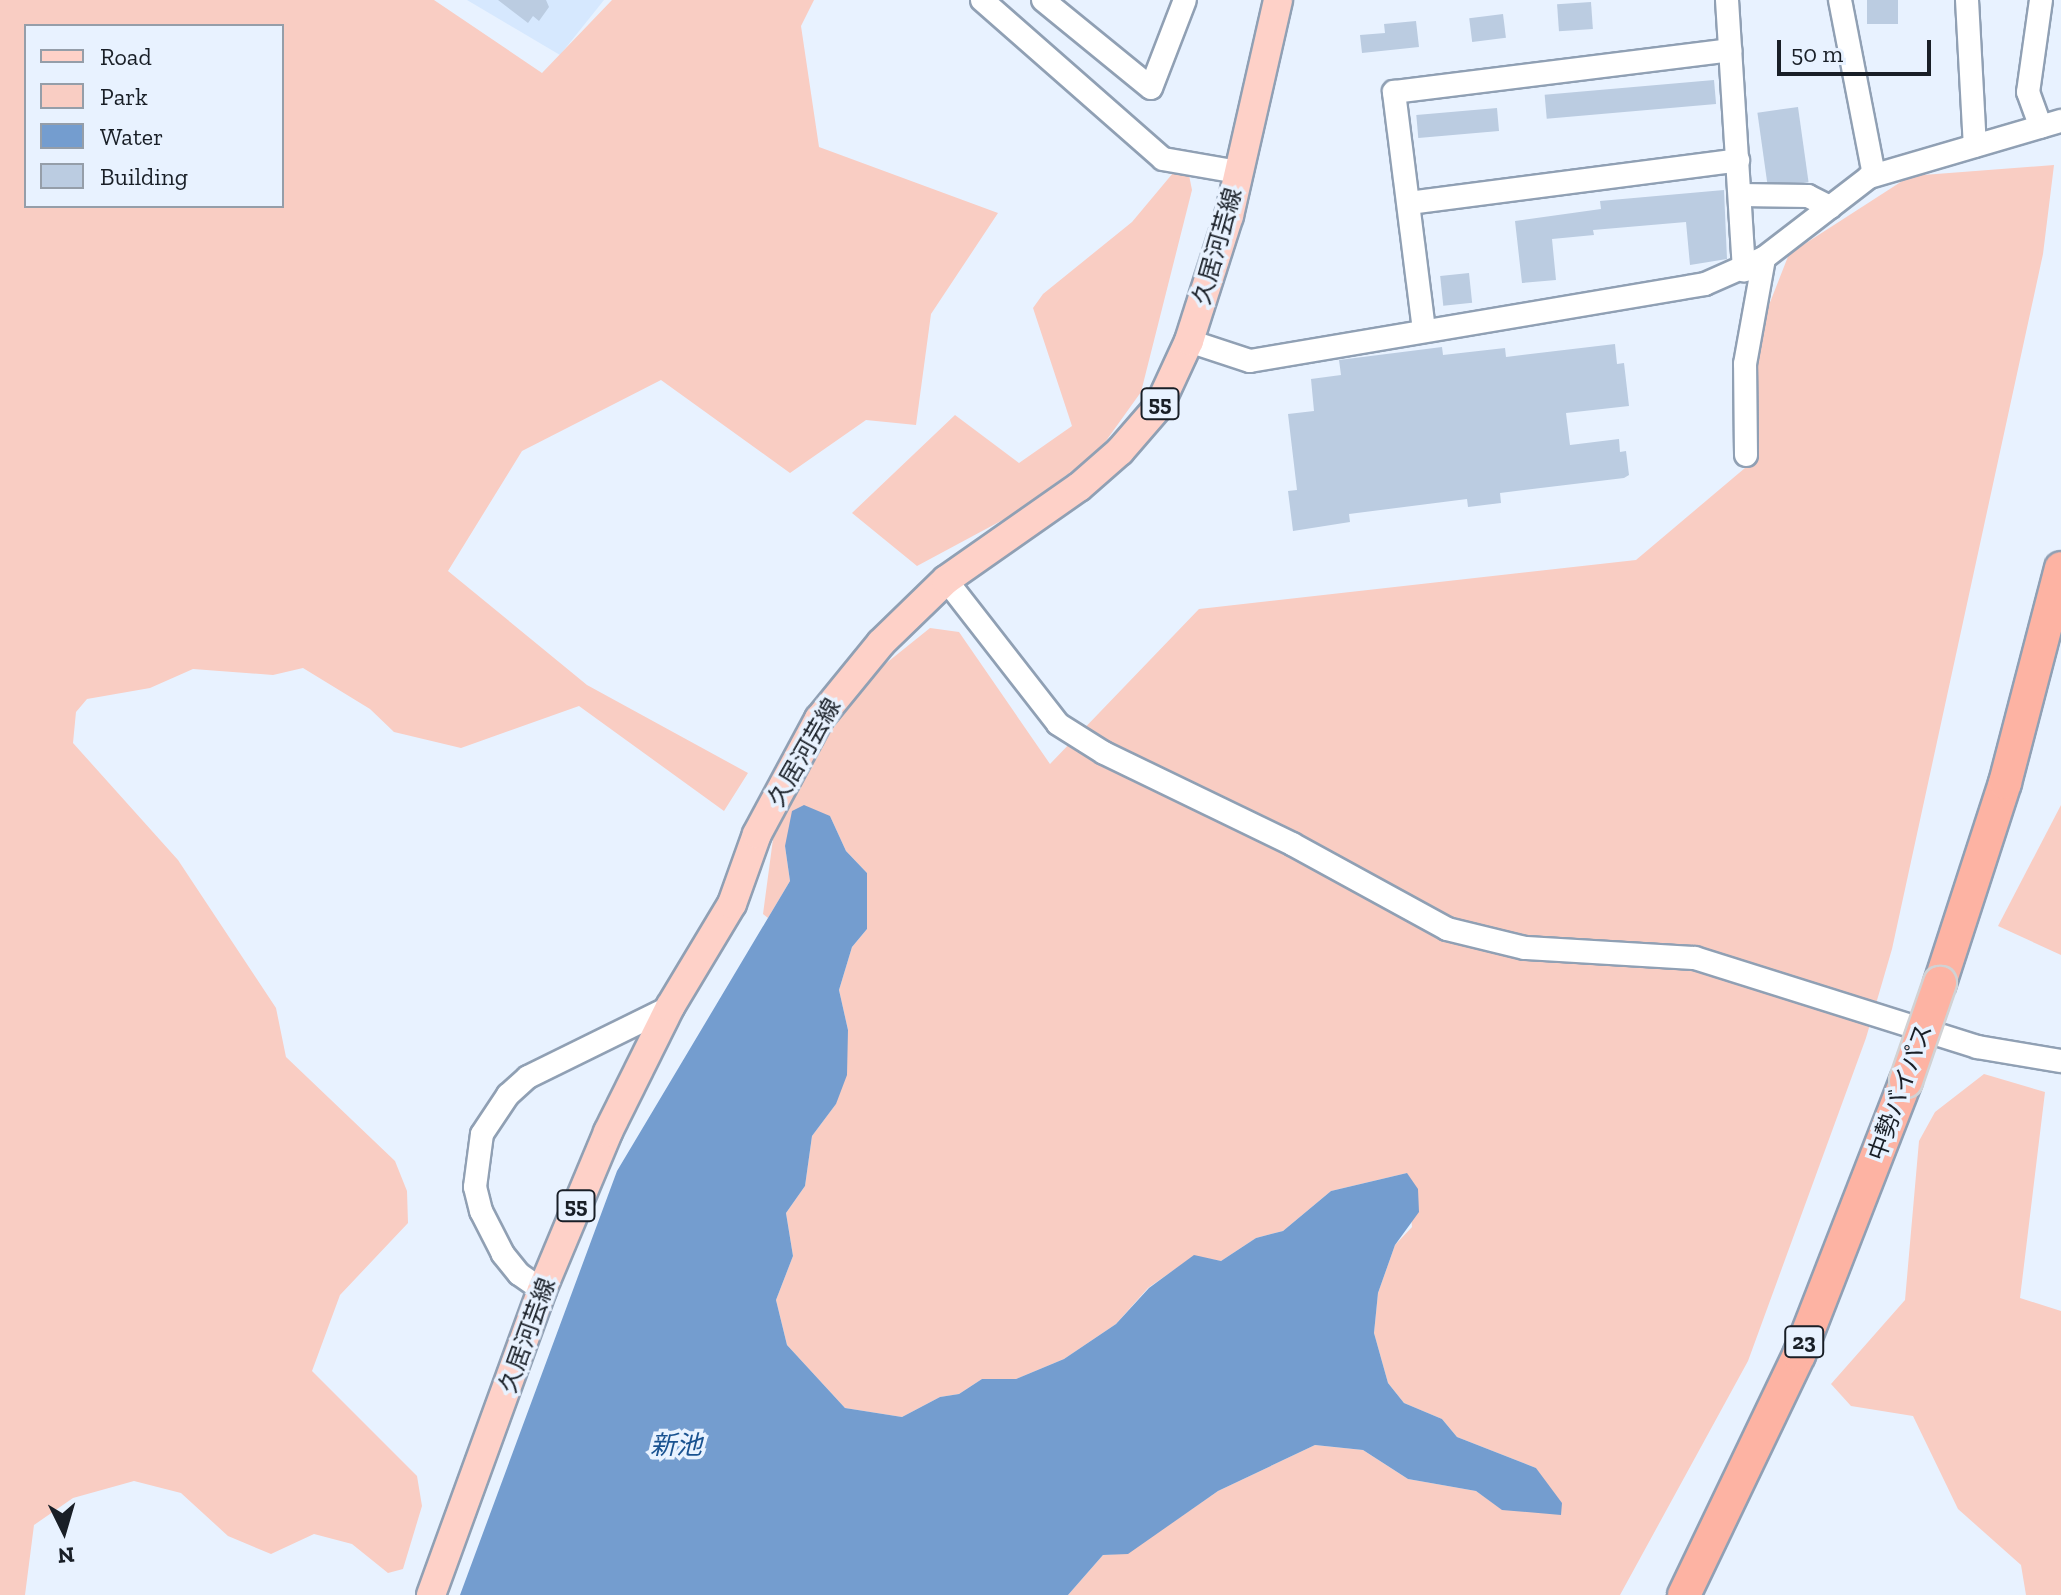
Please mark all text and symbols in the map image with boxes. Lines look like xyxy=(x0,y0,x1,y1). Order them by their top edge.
legend xyxy=(24,24,284,208)
scale bar xyxy=(1781,24,1935,74)
text: 50 m xyxy=(1791,39,1843,68)
text: Road xyxy=(100,42,152,71)
text: Park xyxy=(100,82,148,111)
text: Water xyxy=(100,122,163,151)
text: Building xyxy=(100,162,188,191)
street label: 久居河芸線 xyxy=(1187,184,1247,308)
road number: 55 xyxy=(1140,386,1180,422)
street label: 久居河芸線 xyxy=(762,693,846,811)
street label: 中勢バイパス xyxy=(1862,1019,1938,1165)
road number: 55 xyxy=(556,1188,596,1224)
street label: 久居河芸線 xyxy=(493,1274,561,1396)
road number: 23 xyxy=(1784,1324,1824,1360)
water label: 新池 xyxy=(650,1430,702,1462)
north arrow xyxy=(24,1491,104,1571)
text: N xyxy=(57,1541,76,1570)

